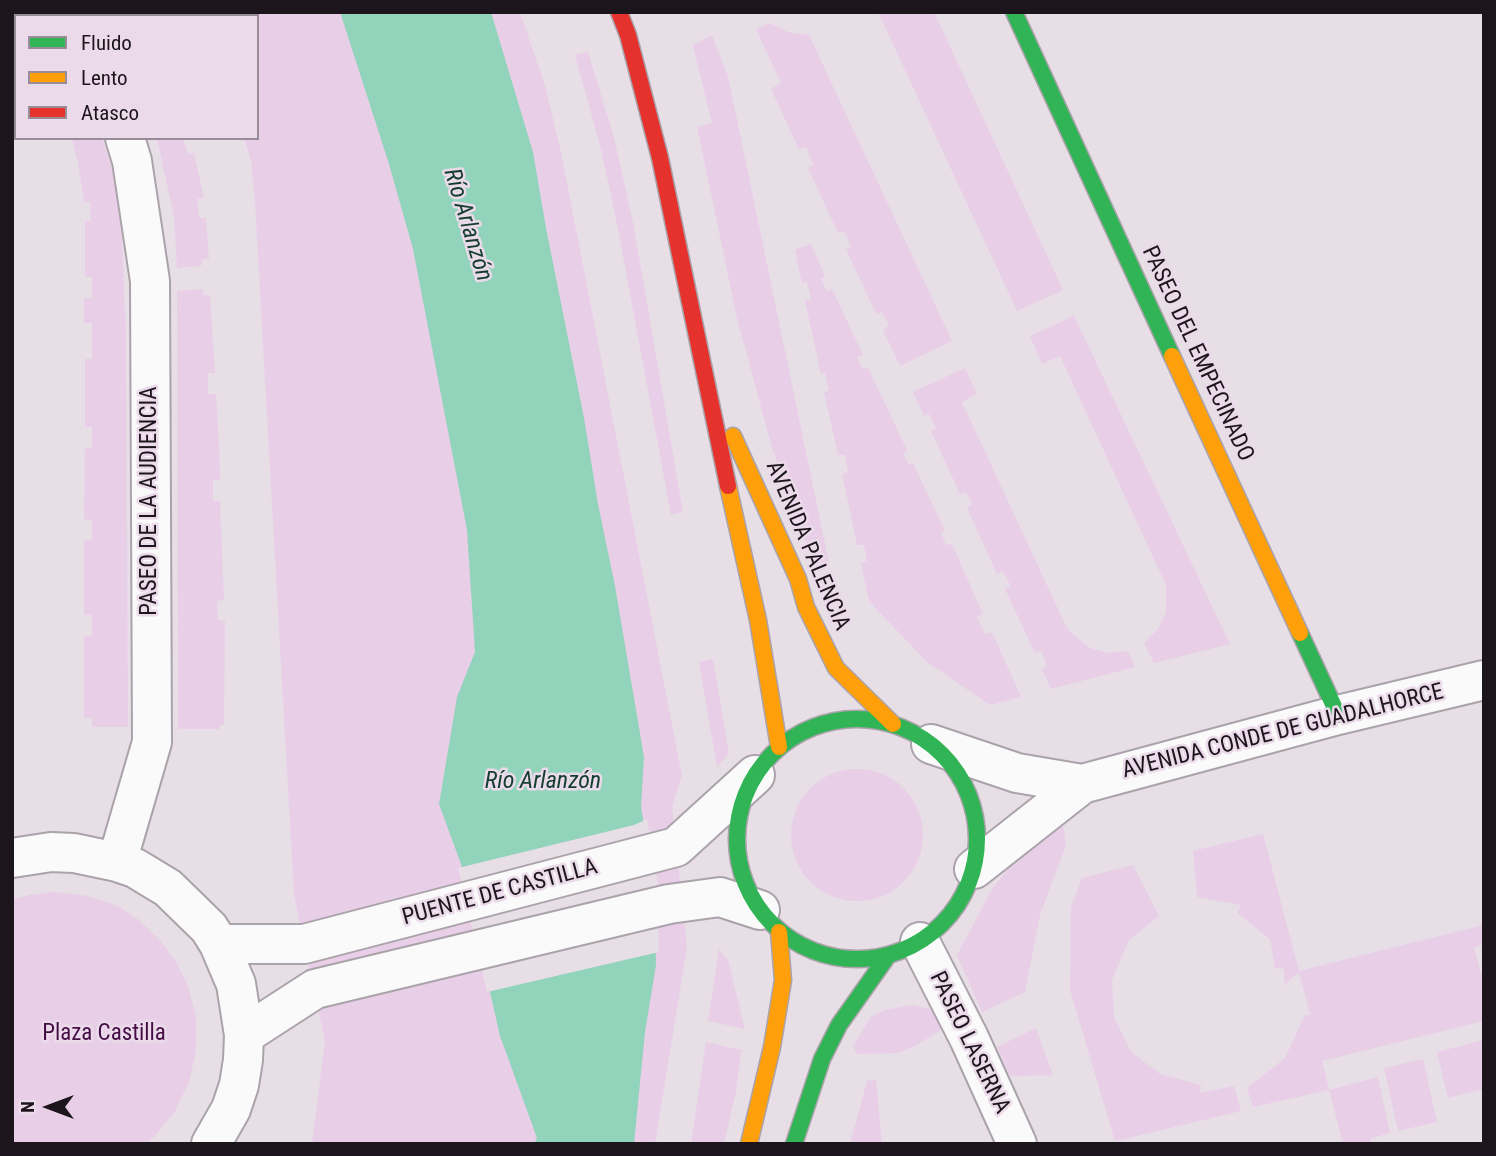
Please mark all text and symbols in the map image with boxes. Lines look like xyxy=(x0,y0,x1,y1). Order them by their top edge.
legend xyxy=(14,14,259,140)
text: Fluido xyxy=(81,31,132,55)
text: Lento xyxy=(81,66,128,90)
text: Atasco xyxy=(81,101,139,125)
water label: Río Arlanzón xyxy=(436,165,498,285)
street label: PASEO DEL EMPECINADO xyxy=(1135,242,1259,466)
street label: PASEO DE LA AUDIENCIA xyxy=(136,386,164,616)
street label: AVENIDA PALENCIA xyxy=(759,457,855,635)
street label: AVENIDA CONDE DE GUADALHORCE xyxy=(1119,679,1447,785)
water label: Río Arlanzón xyxy=(485,768,601,796)
street label: PUENTE DE CASTILLA xyxy=(399,854,601,932)
street label: PASEO LASERNA xyxy=(923,967,1015,1119)
park label: Plaza Castilla xyxy=(42,1020,166,1048)
north arrow xyxy=(14,1072,84,1142)
text: N xyxy=(16,1101,39,1113)

